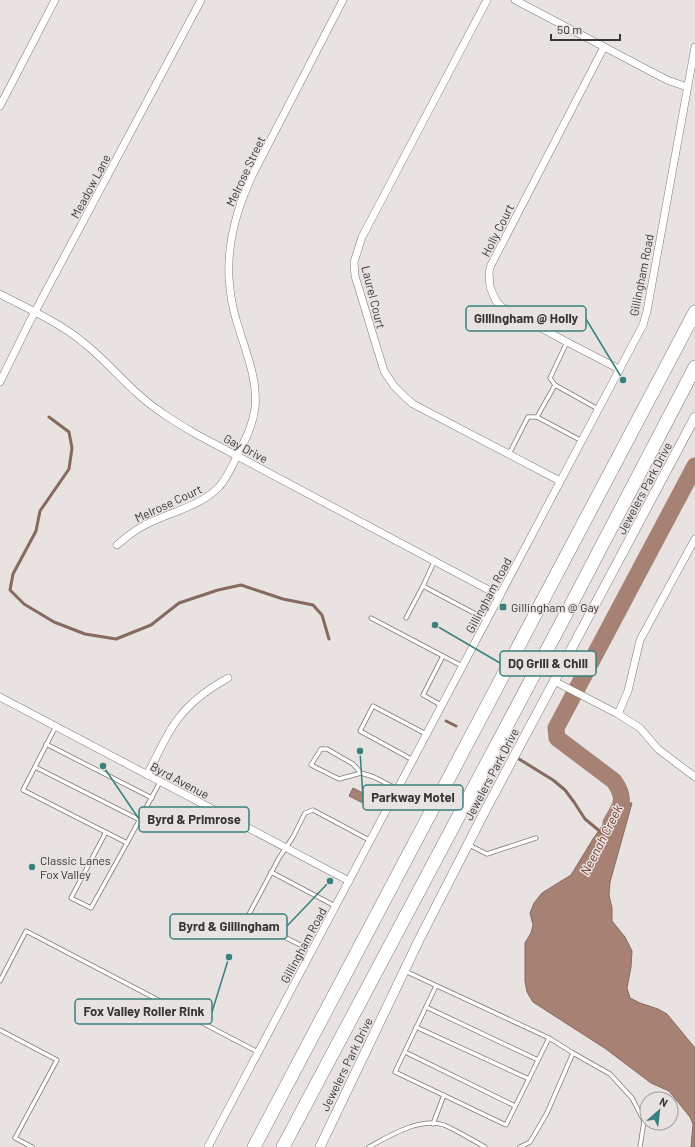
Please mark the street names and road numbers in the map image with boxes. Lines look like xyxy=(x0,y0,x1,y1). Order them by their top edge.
street label: Melrose Street xyxy=(223,134,267,208)
street label: Meadow Lane xyxy=(67,152,113,220)
street label: Holly Court xyxy=(478,201,516,259)
street label: Gillingham Road xyxy=(626,233,656,317)
street label: Laurel Court xyxy=(359,264,389,330)
street label: Gay Drive xyxy=(222,431,270,465)
street label: Jewelers Park Drive xyxy=(614,440,674,536)
street label: Melrose Court xyxy=(132,481,204,525)
street label: Gillingham Road xyxy=(462,555,514,635)
street label: Jewelers Park Drive xyxy=(461,726,521,822)
street label: Byrd Avenue xyxy=(148,759,212,801)
street label: Gillingham Road xyxy=(277,905,329,985)
street label: Jewelers Park Drive xyxy=(317,1015,375,1113)

